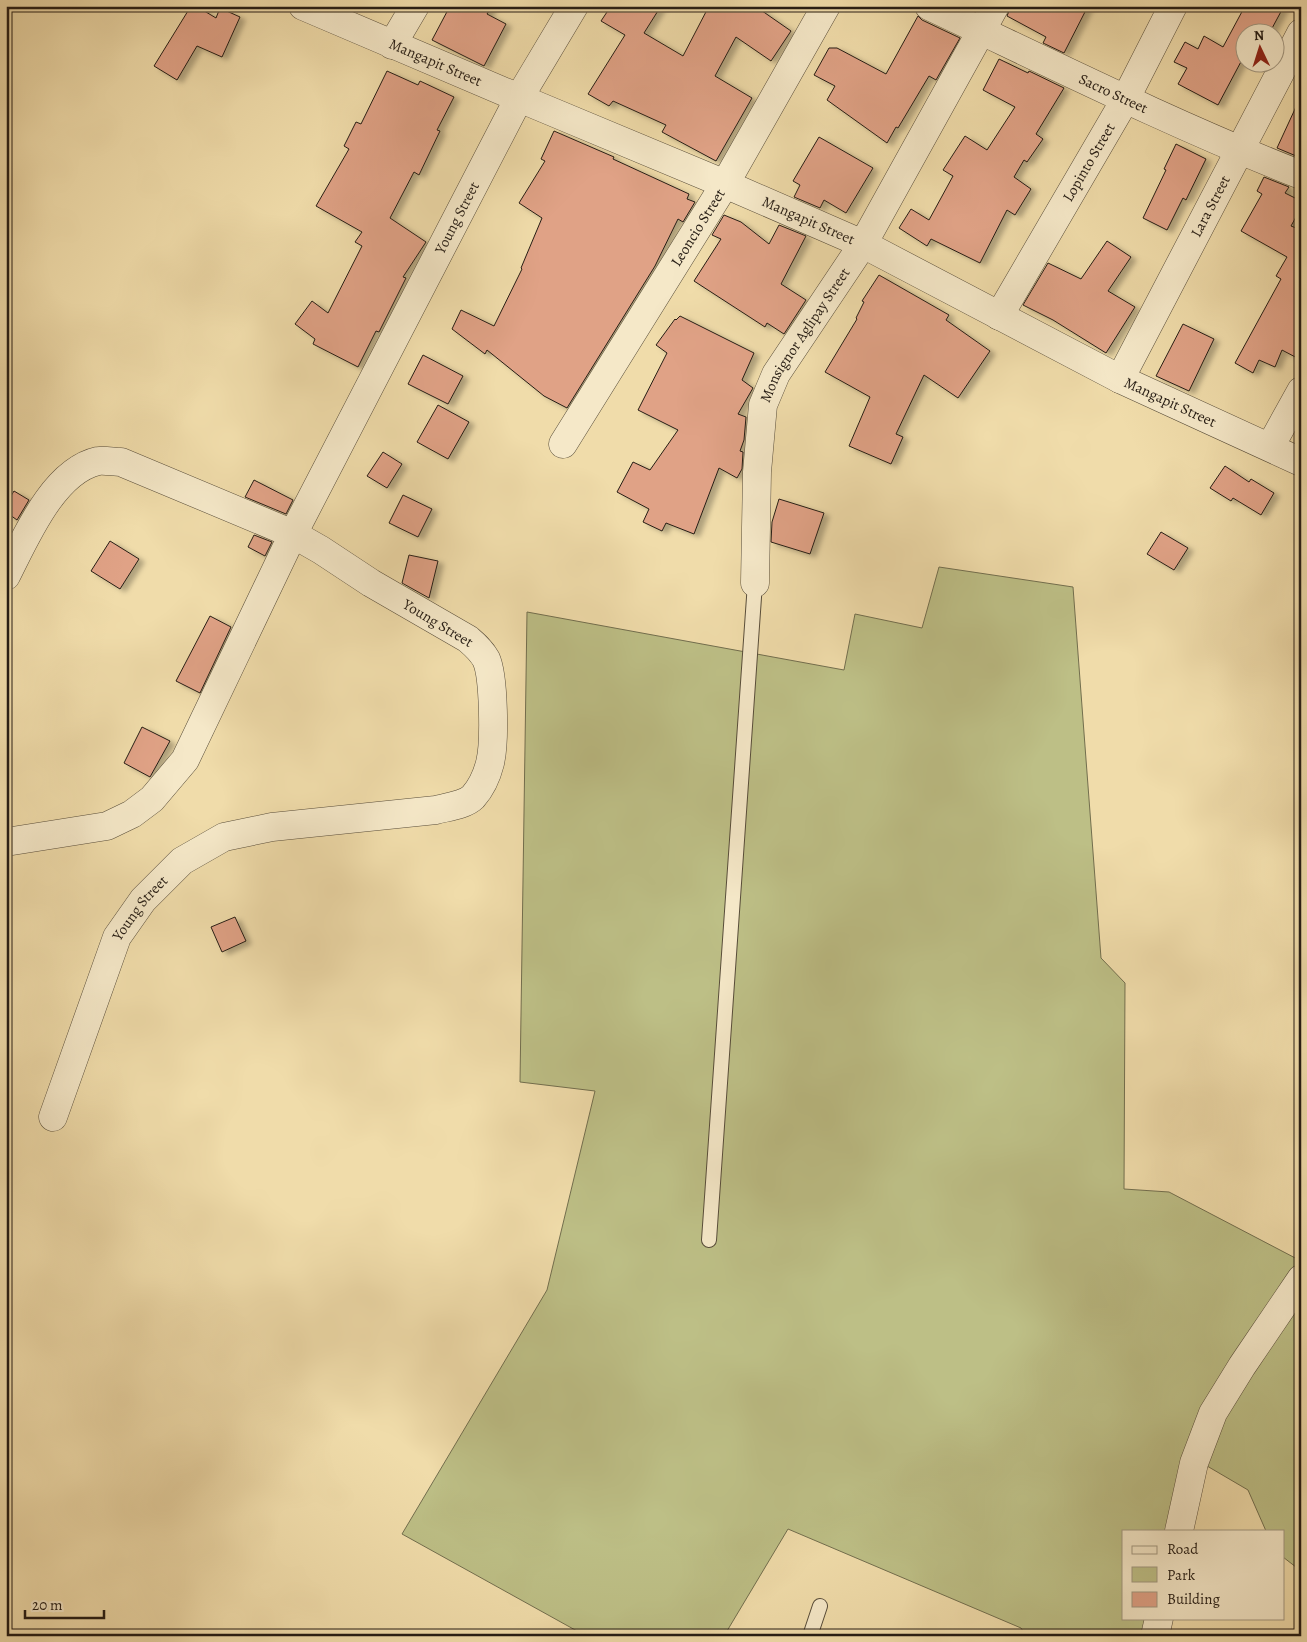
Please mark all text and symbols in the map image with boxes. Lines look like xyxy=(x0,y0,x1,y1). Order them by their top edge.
north arrow xyxy=(1234,22,1284,72)
text: N xyxy=(1253,26,1265,45)
street label: Mangapit Street xyxy=(386,34,485,91)
street label: Sacro Street xyxy=(1076,69,1151,118)
street label: Lopinto Street xyxy=(1058,119,1119,205)
street label: Lara Street xyxy=(1186,172,1235,241)
street label: Young Street xyxy=(429,178,484,258)
street label: Leoncio Street xyxy=(666,185,730,270)
street label: Mangapit Street xyxy=(759,191,858,249)
street label: Monsignor Aglipay Street xyxy=(755,264,854,405)
street label: Mangapit Street xyxy=(1121,372,1219,432)
street label: Young Street xyxy=(398,594,477,652)
street label: Young Street xyxy=(107,871,172,946)
legend xyxy=(1122,1530,1284,1620)
text: Road xyxy=(1167,1539,1199,1559)
text: Park xyxy=(1167,1565,1196,1585)
scale bar xyxy=(25,1587,104,1619)
text: Building xyxy=(1167,1589,1220,1609)
text: 20 m xyxy=(32,1595,63,1615)

